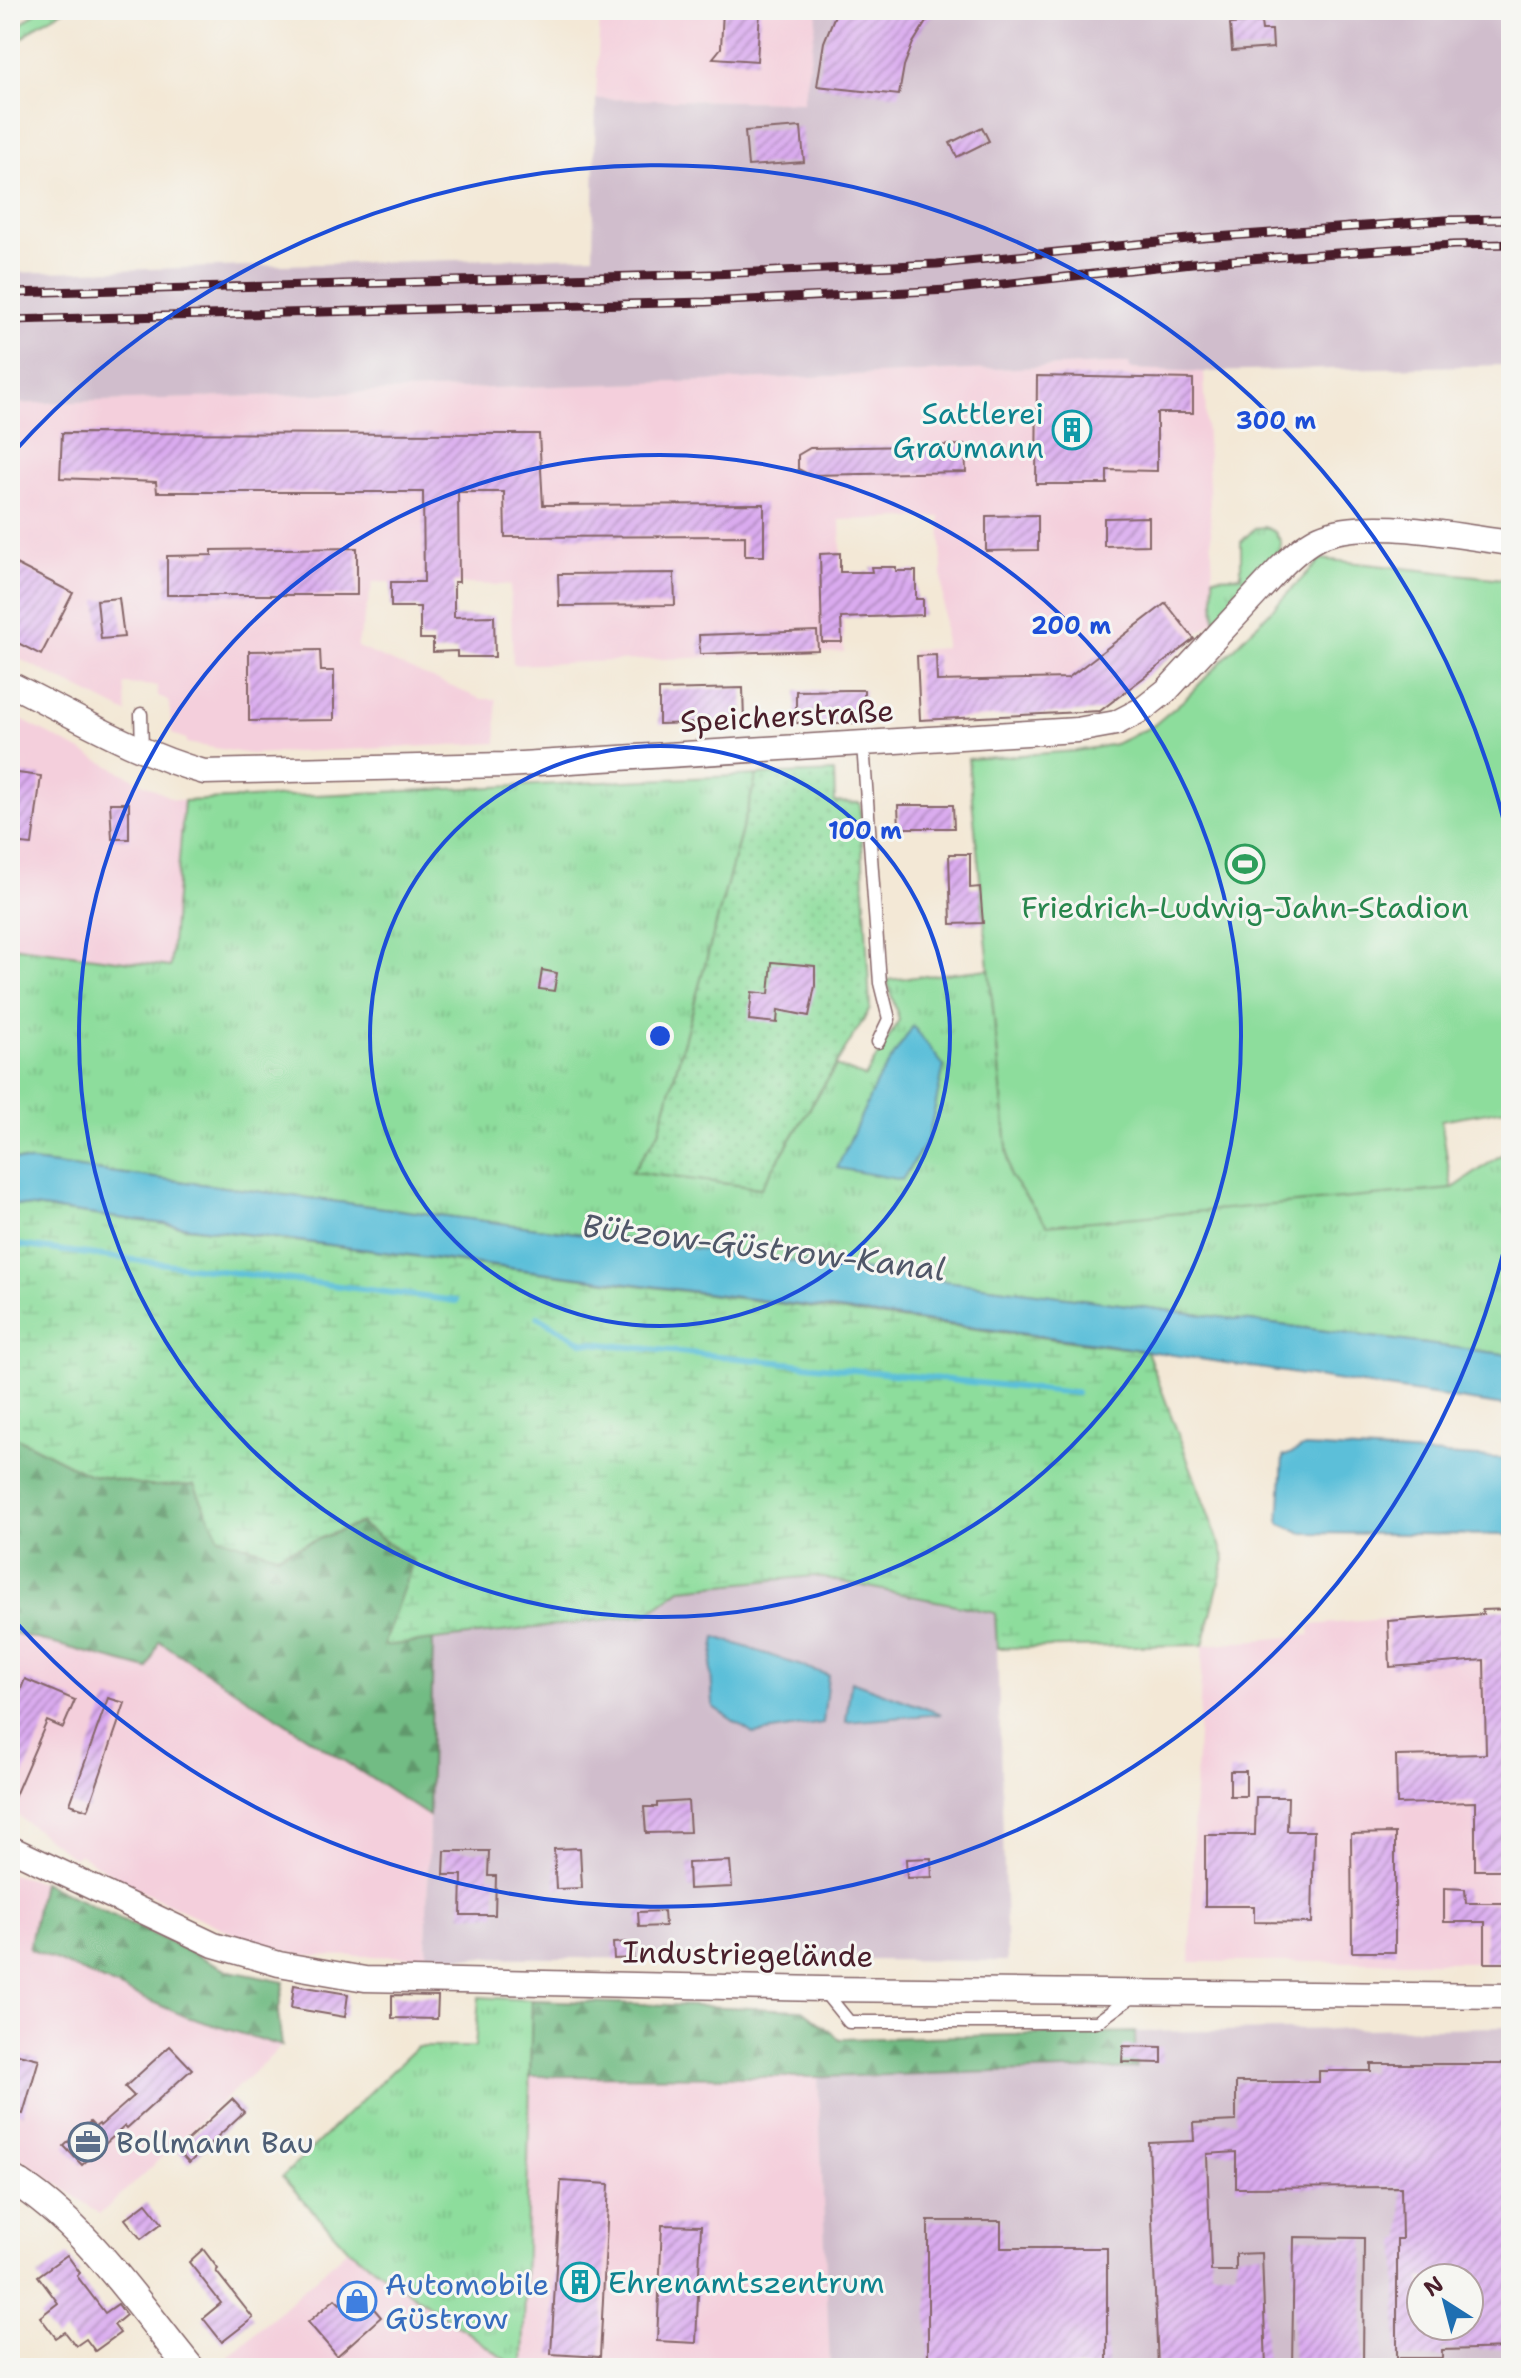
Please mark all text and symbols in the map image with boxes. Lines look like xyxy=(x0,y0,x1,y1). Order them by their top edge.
place label: Sattlerei Graumann xyxy=(893,393,1044,468)
text: 300 m xyxy=(1236,405,1316,437)
building icon: Sattlerei Graumann xyxy=(1051,409,1093,451)
text: 200 m xyxy=(1031,610,1111,642)
street label: Speicherstraße xyxy=(679,690,895,742)
text: 100 m xyxy=(828,815,902,847)
sports icon: Friedrich-Ludwig-Jahn-Stadion xyxy=(1224,843,1266,885)
place label: Friedrich-Ludwig-Jahn-Stadion xyxy=(1021,887,1469,928)
centre of rings xyxy=(646,1022,674,1050)
water label: Bützow-Güstrow-Kanal xyxy=(580,1203,948,1291)
street label: Industriegelände xyxy=(622,1931,874,1977)
office icon: Bollmann Bau xyxy=(67,2121,109,2163)
place label: Bollmann Bau xyxy=(116,2122,314,2163)
building icon: Ehrenamtszentrum xyxy=(559,2261,601,2303)
place label: Ehrenamtszentrum xyxy=(608,2262,885,2303)
north arrow xyxy=(1405,2262,1485,2342)
place label: Automobile Güstrow xyxy=(385,2264,549,2339)
text: N xyxy=(1418,2269,1449,2303)
shop icon: Automobile Güstrow xyxy=(336,2280,378,2322)

